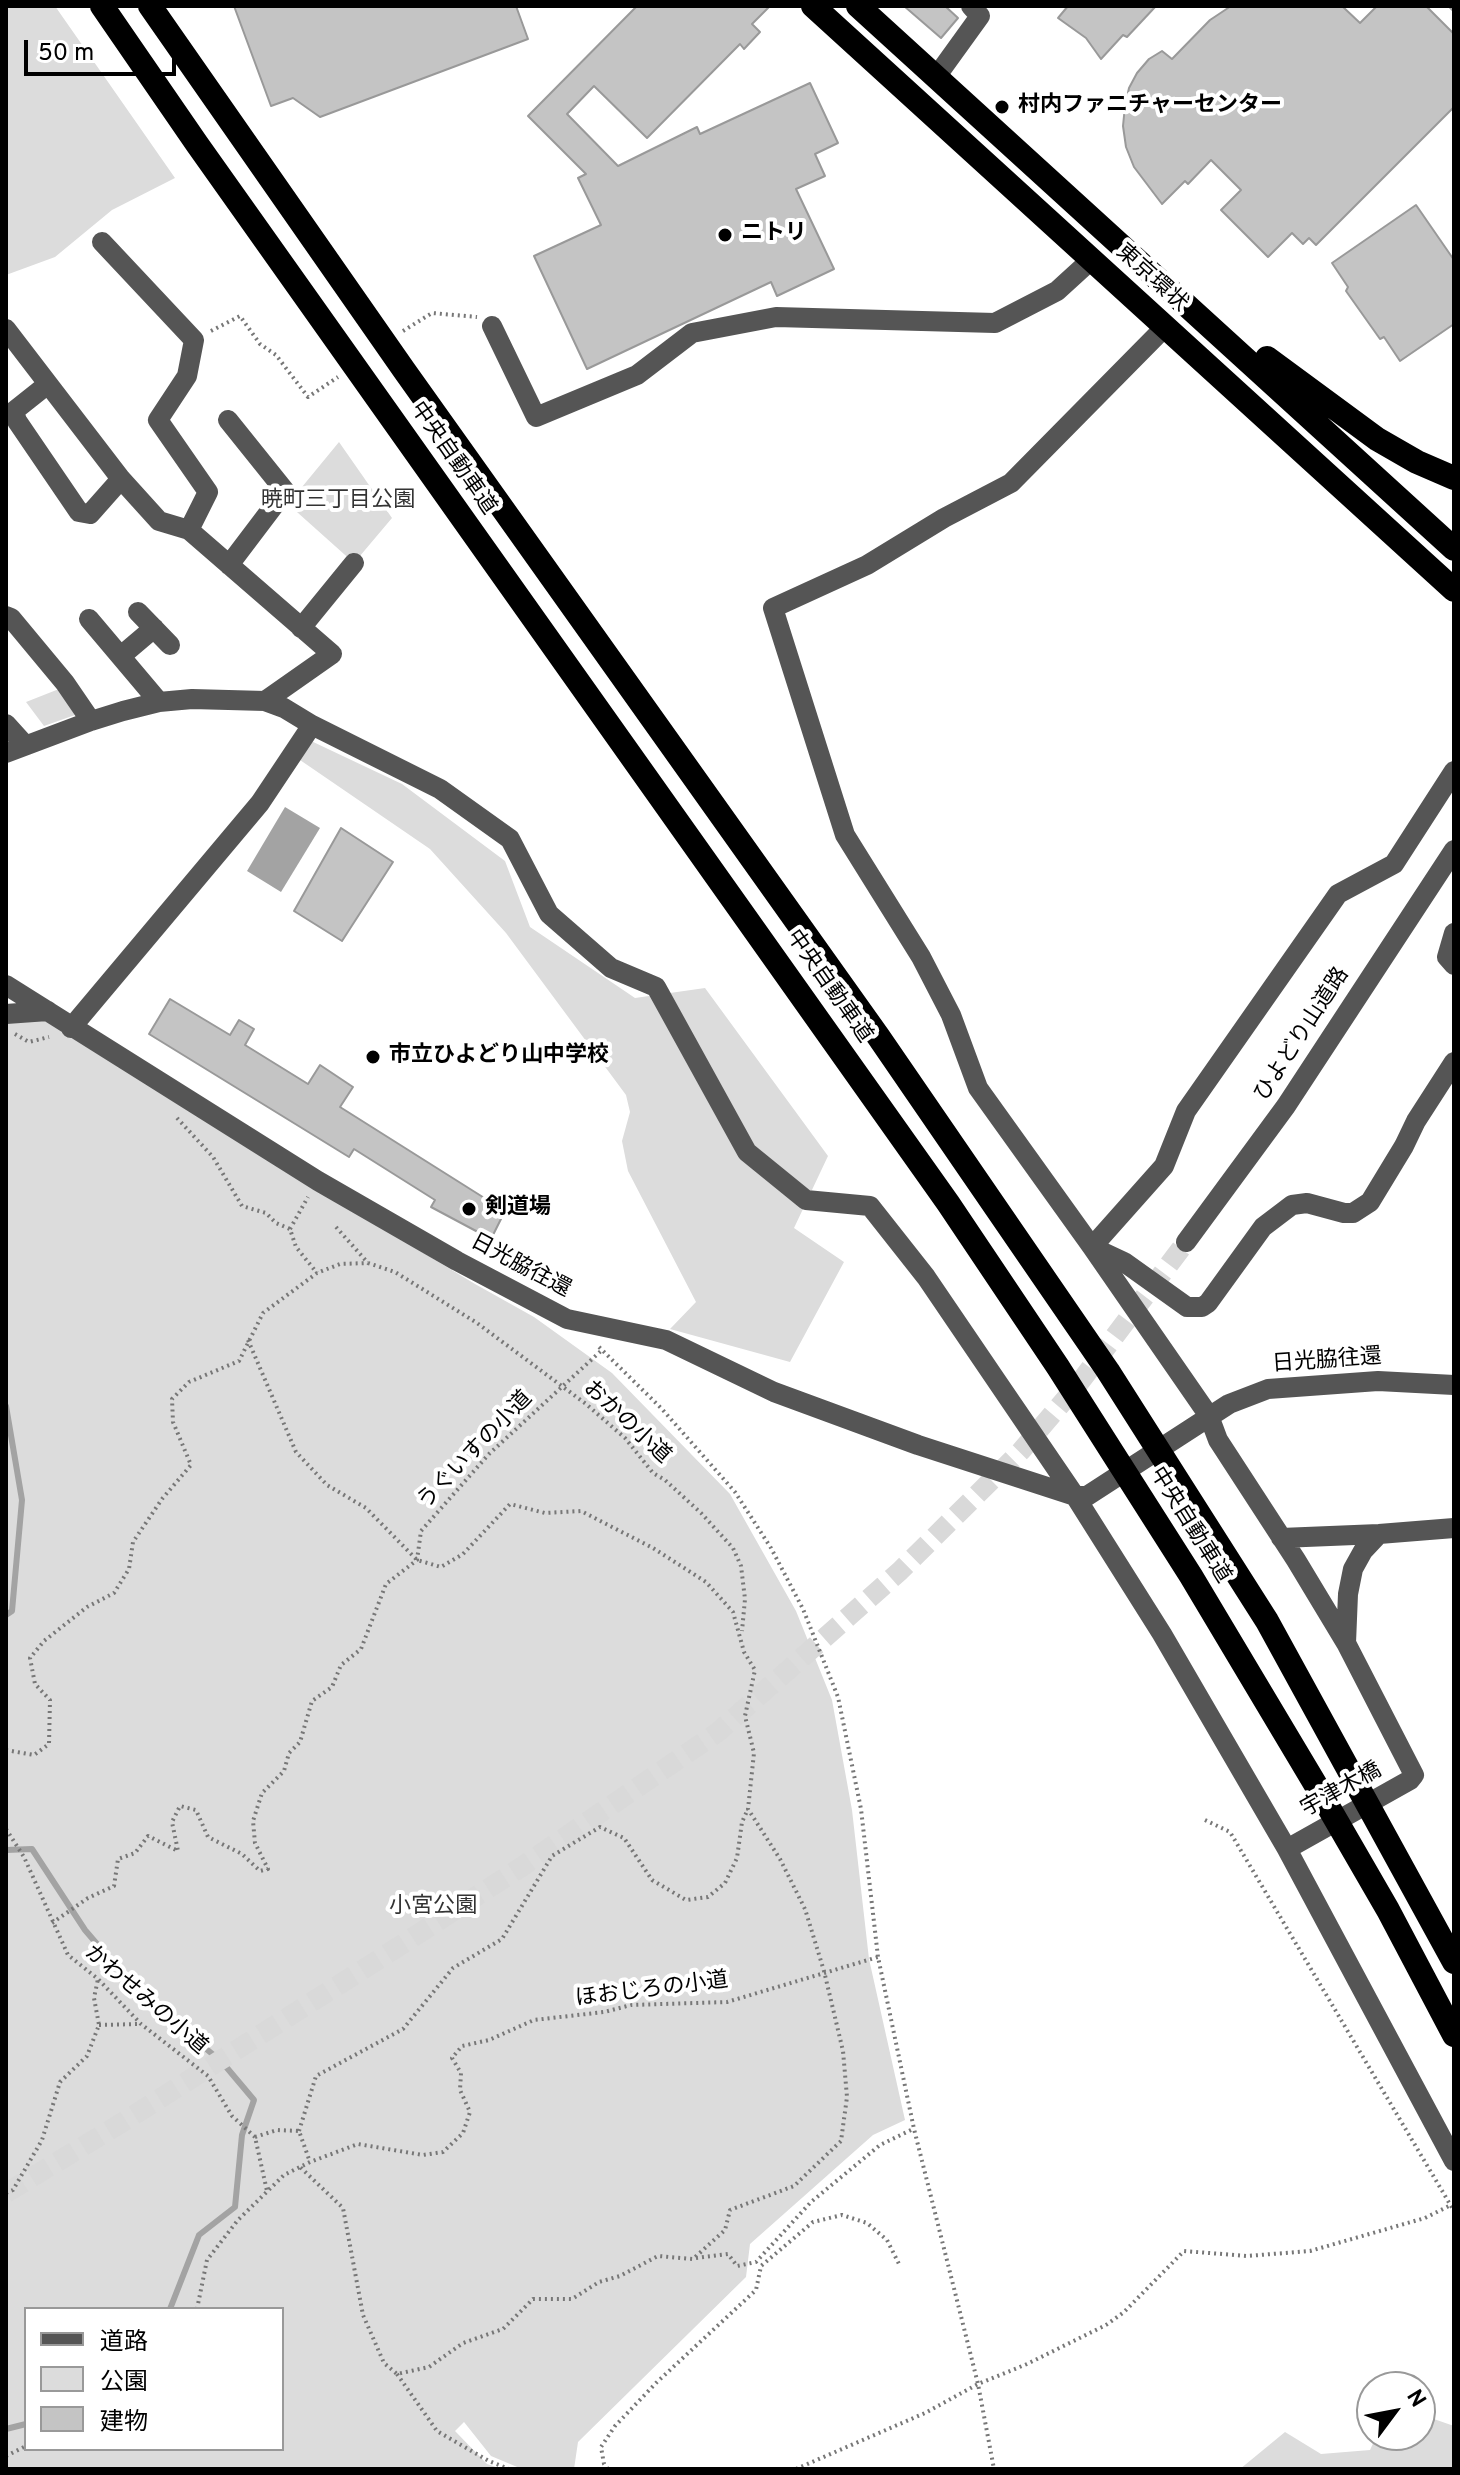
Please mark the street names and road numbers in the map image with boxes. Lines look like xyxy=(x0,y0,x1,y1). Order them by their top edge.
street label: 東京環状 xyxy=(1109,240,1193,318)
street label: 中央自動車道 xyxy=(403,397,501,521)
street label: 中央自動車道 xyxy=(779,925,877,1049)
street label: ひよどり山道路 xyxy=(1250,963,1356,1107)
street label: 日光脇往還 xyxy=(465,1230,575,1304)
street label: 日光脇往還 xyxy=(1271,1345,1383,1379)
street label: おかの小道 xyxy=(577,1376,675,1470)
street label: うぐいすの小道 xyxy=(413,1386,539,1516)
street label: 中央自動車道 xyxy=(1143,1463,1235,1589)
street label: 宇津木橋 xyxy=(1297,1758,1387,1824)
street label: かわせみの小道 xyxy=(78,1941,212,2061)
street label: ほおじろの小道 xyxy=(574,1969,730,2013)

